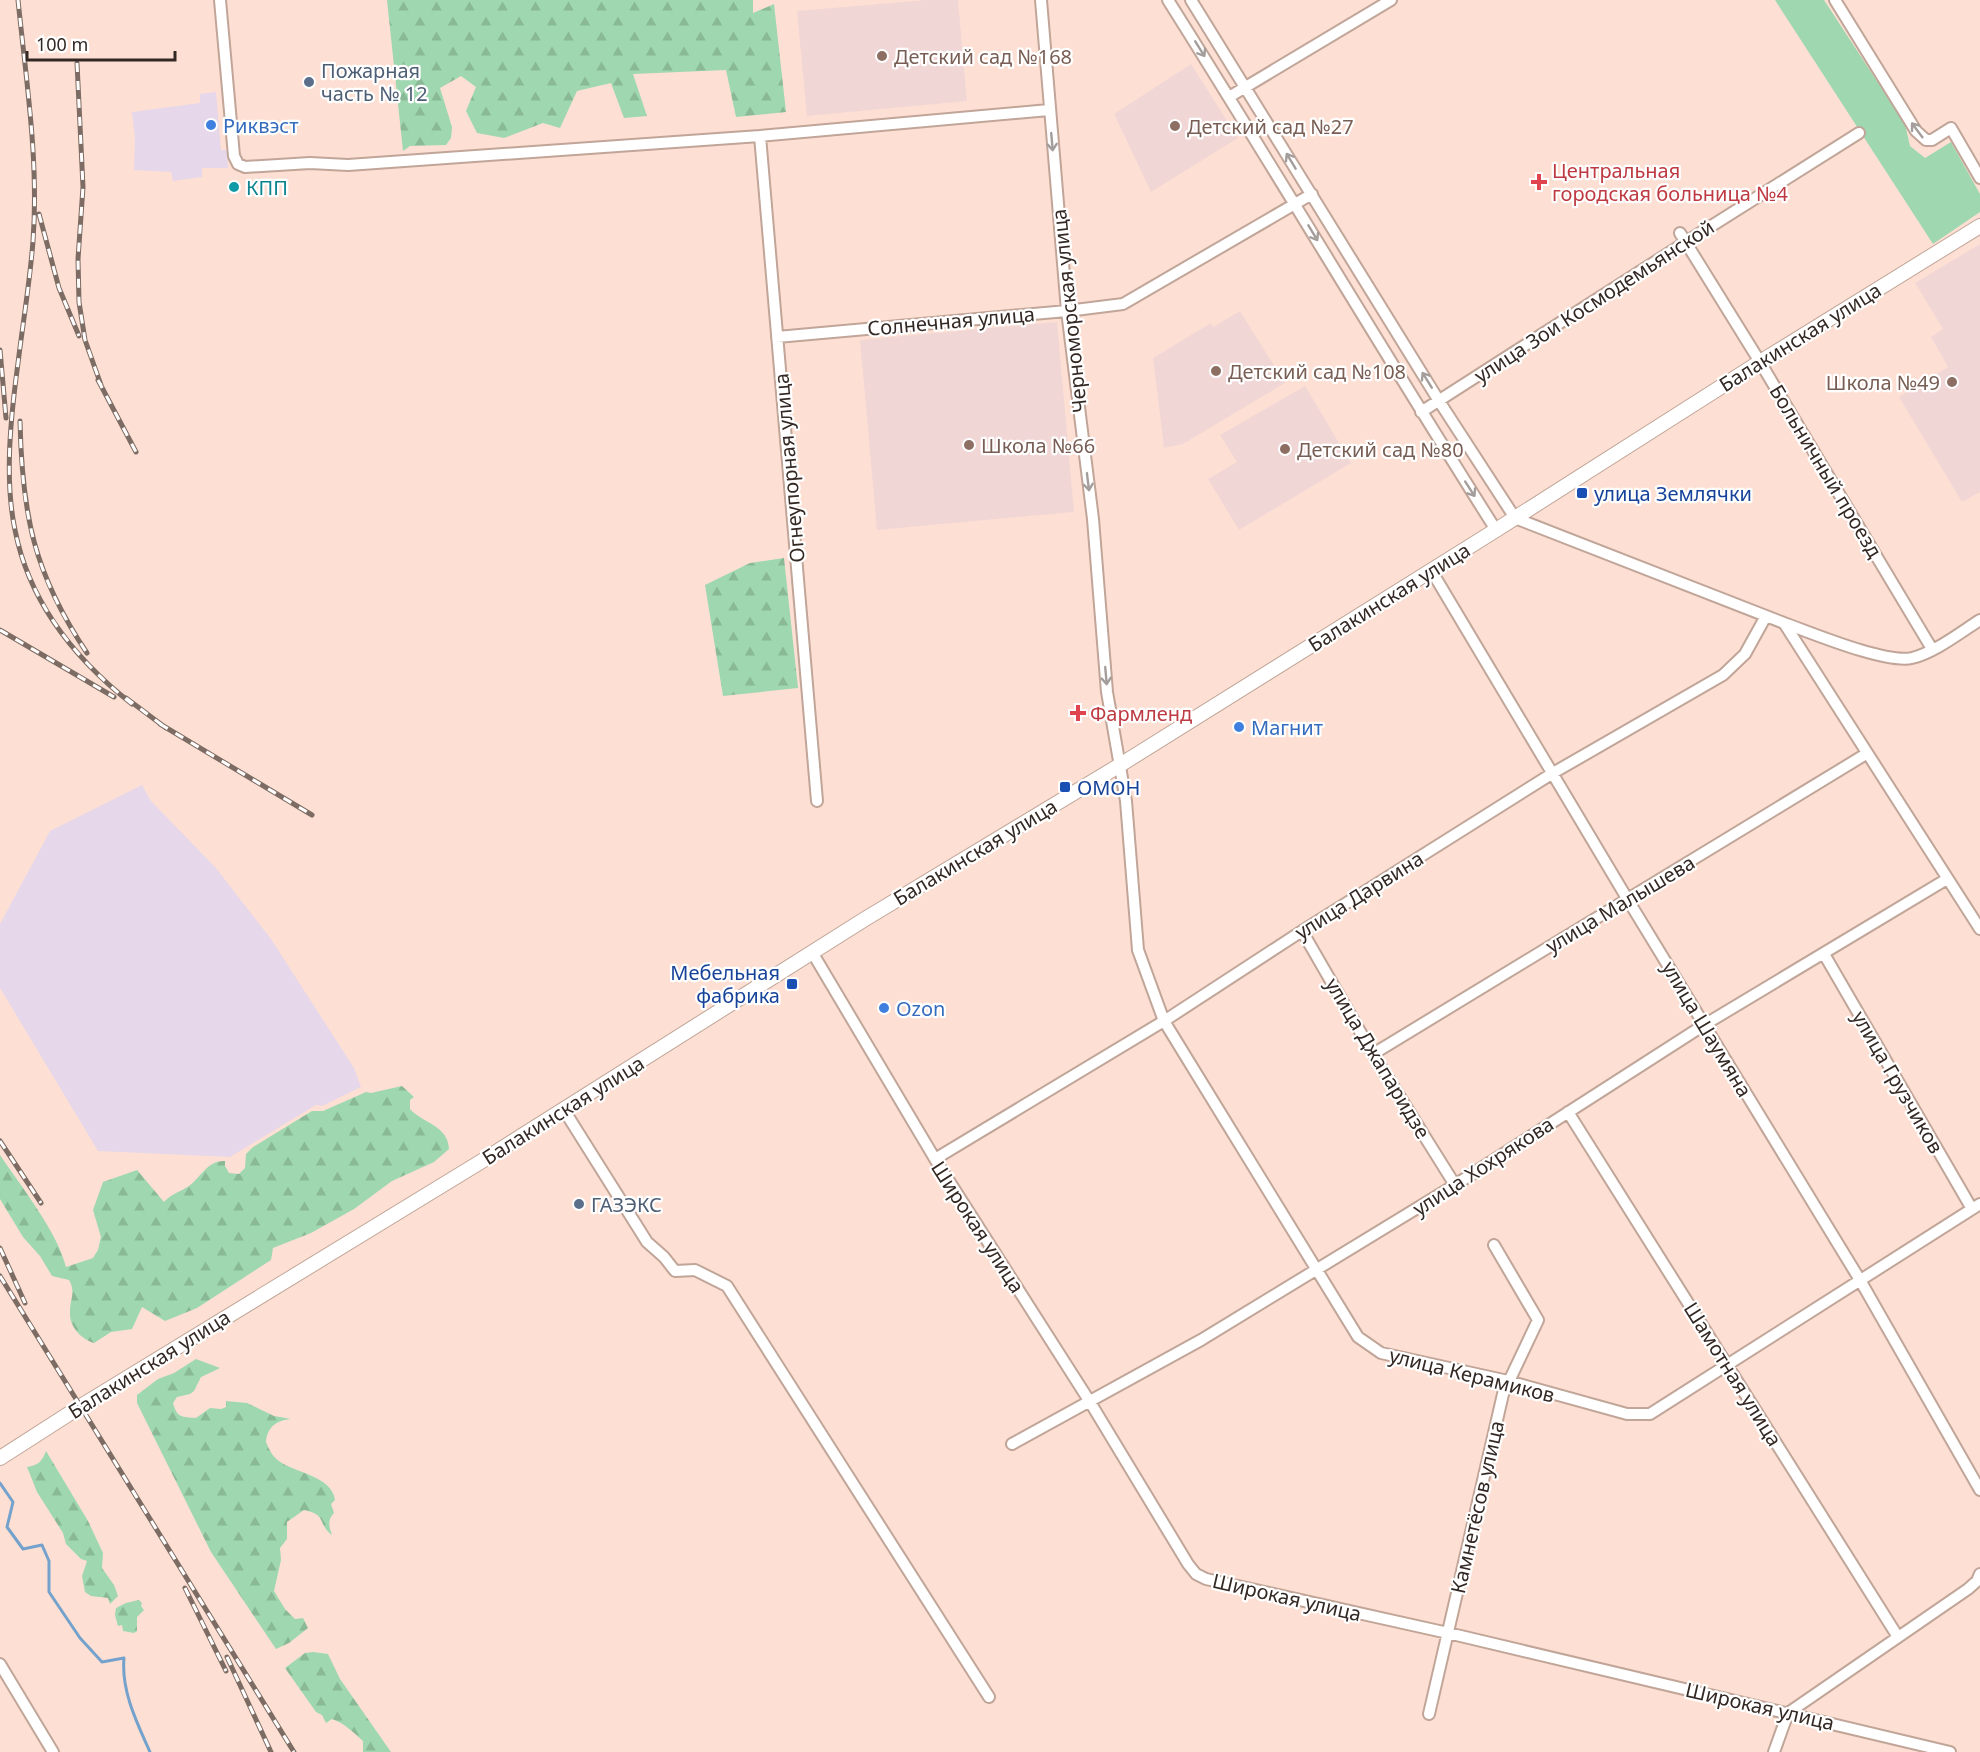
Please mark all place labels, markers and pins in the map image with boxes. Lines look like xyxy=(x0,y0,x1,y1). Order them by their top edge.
place label: Детский сад №168 xyxy=(894,43,1072,70)
marker: Детский сад №168 xyxy=(875,49,889,63)
place label: Пожарная часть № 12 xyxy=(321,57,428,107)
marker: Пожарная часть № 12 xyxy=(302,75,316,89)
place label: Риквэст xyxy=(223,112,298,139)
place label: Детский сад №27 xyxy=(1187,113,1354,140)
marker: Риквэст xyxy=(204,118,218,132)
marker: Детский сад №27 xyxy=(1168,119,1182,133)
place label: Центральная городская больница №4 xyxy=(1552,157,1788,207)
marker: Центральная городская больница №4 xyxy=(1530,173,1548,191)
place label: КПП xyxy=(246,174,288,201)
marker: КПП xyxy=(227,180,241,194)
place label: Детский сад №108 xyxy=(1228,358,1406,385)
marker: Детский сад №108 xyxy=(1209,364,1223,378)
place label: Школа №49 xyxy=(1826,369,1940,396)
marker: Школа №49 xyxy=(1945,375,1959,389)
place label: Школа №66 xyxy=(981,432,1095,459)
place label: Детский сад №80 xyxy=(1297,436,1464,463)
marker: Школа №66 xyxy=(962,438,976,452)
marker: Детский сад №80 xyxy=(1278,442,1292,456)
place label: улица Землячки xyxy=(1594,480,1752,507)
marker: улица Землячки xyxy=(1575,486,1589,500)
place label: Фармленд xyxy=(1090,700,1192,727)
marker: Фармленд xyxy=(1071,706,1085,720)
place label: Магнит xyxy=(1251,714,1323,741)
marker: Магнит xyxy=(1232,720,1246,734)
place label: ОМОН xyxy=(1077,774,1140,801)
marker: ОМОН xyxy=(1058,780,1072,794)
place label: Мебельная фабрика xyxy=(670,959,780,1009)
marker: Мебельная фабрика xyxy=(785,977,799,991)
place label: Ozon xyxy=(896,995,945,1022)
marker: Ozon xyxy=(877,1001,891,1015)
place label: ГАЗЭКС xyxy=(591,1191,662,1218)
marker: ГАЗЭКС xyxy=(572,1197,586,1211)

